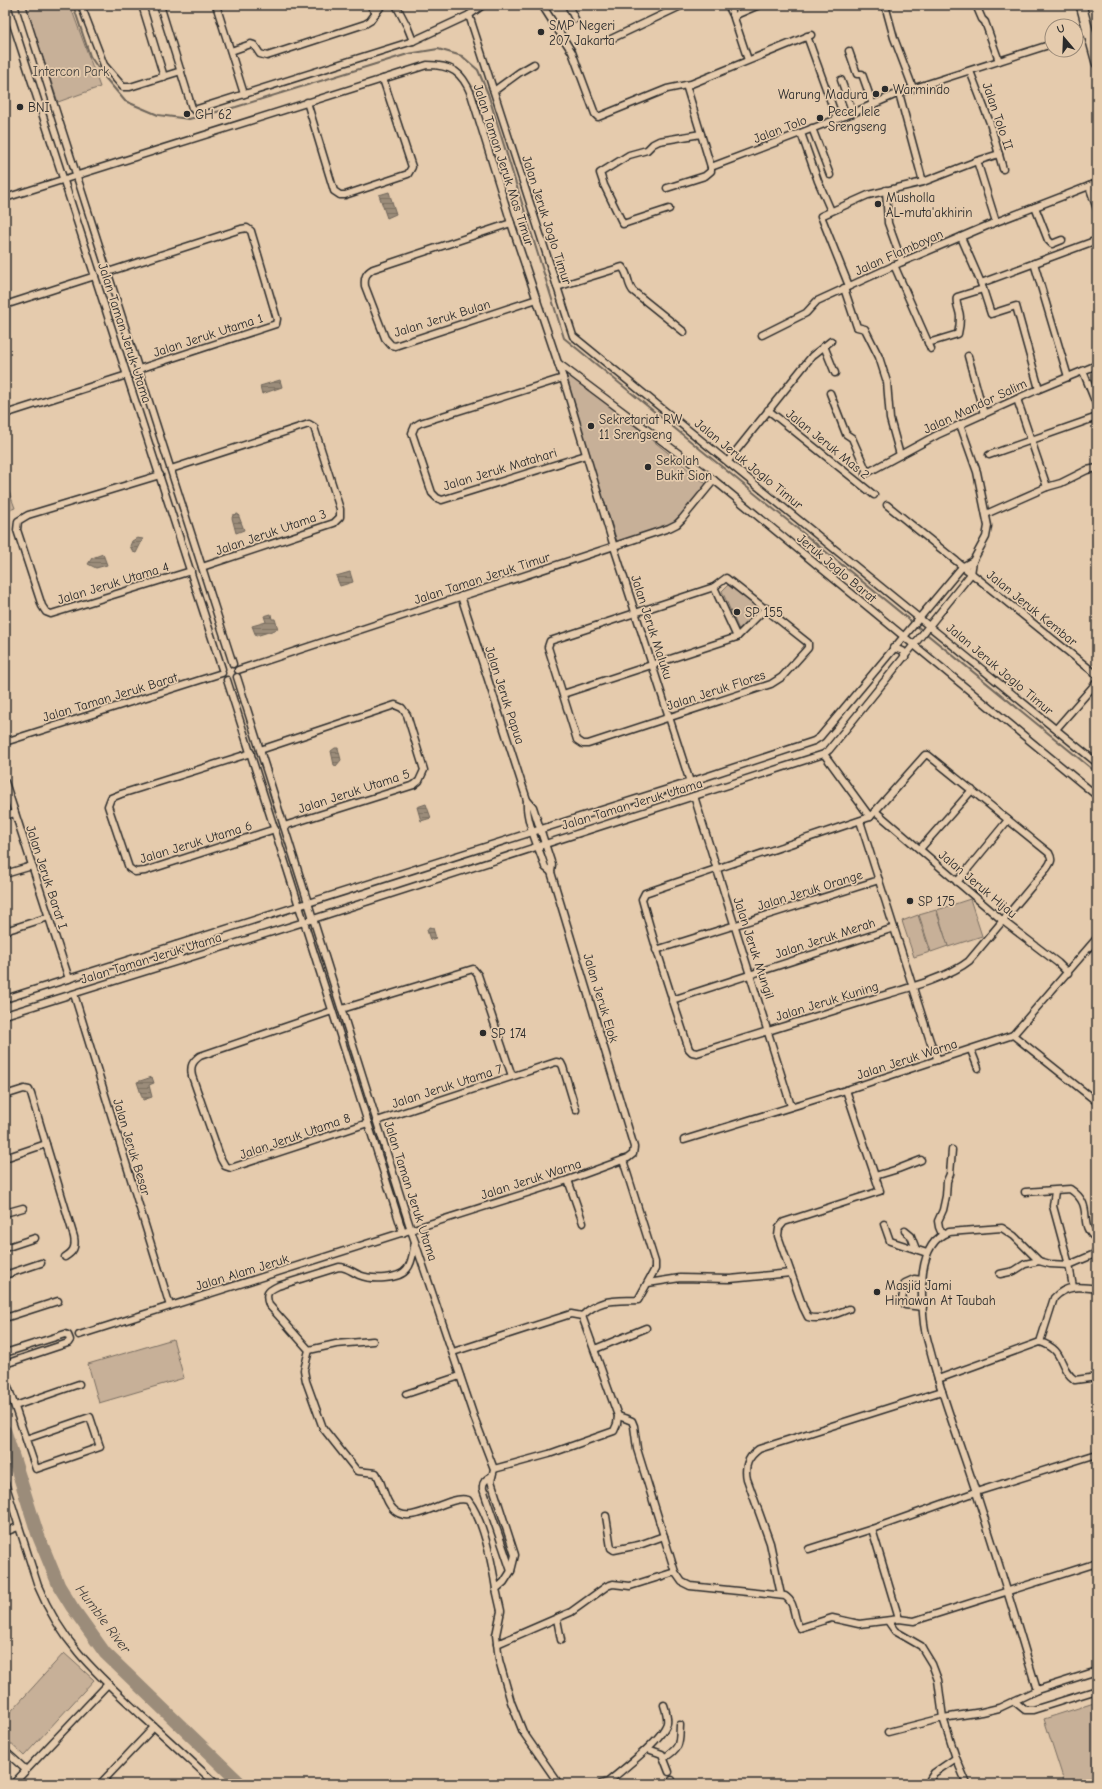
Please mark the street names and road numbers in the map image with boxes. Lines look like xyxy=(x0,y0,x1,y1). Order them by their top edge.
street label: Jalan Tolo II xyxy=(979,80,1017,152)
street label: Jalan Taman Jeruk Mas Timur xyxy=(471,82,538,249)
street label: Jalan Tolo xyxy=(751,112,809,146)
street label: Jalan Jeruk Joglo Timur xyxy=(519,154,575,287)
street label: Jalan Flamboyan xyxy=(853,226,945,278)
street label: Jalan Taman Jeruk Utama xyxy=(95,261,155,405)
street label: Jalan Jeruk Bulan xyxy=(392,296,492,340)
street label: Jalan Jeruk Utama 1 xyxy=(151,310,265,360)
street label: Jalan Mandor Salim xyxy=(921,375,1029,437)
street label: Jalan Jeruk Mas 2 xyxy=(783,406,873,482)
street label: Jalan Jeruk Joglo Timur xyxy=(692,416,807,513)
street label: Jalan Jeruk Matahari xyxy=(441,445,559,493)
street label: Jalan Jeruk Utama 3 xyxy=(214,506,328,558)
street label: Jeruk Joglo Barat xyxy=(794,531,881,606)
street label: Jalan Taman Jeruk Timur xyxy=(412,549,553,607)
street label: Jalan Jeruk Utama 4 xyxy=(55,559,171,607)
street label: Jalan Jeruk Kembar xyxy=(984,567,1081,650)
street label: Jalan Jeruk Maluku xyxy=(628,573,676,681)
street label: Jalan Jeruk Joglo Timur xyxy=(944,620,1057,719)
street label: Jalan Jeruk Papua xyxy=(482,644,528,746)
street label: Jalan Jeruk Flores xyxy=(665,667,767,713)
street label: Jalan Taman Jeruk Barat xyxy=(41,669,180,725)
street label: Jalan Jeruk Utama 5 xyxy=(296,766,412,816)
street label: Jalan Taman Jeruk Utama xyxy=(560,775,704,833)
street label: Jalan Jeruk Utama 6 xyxy=(138,818,254,866)
street label: Jalan Jeruk Barat I xyxy=(23,823,71,931)
street label: Jalan Jeruk Hijau xyxy=(936,847,1020,921)
street label: Jalan Jeruk Orange xyxy=(756,867,865,913)
street label: Jalan Jeruk Mungil xyxy=(730,895,778,1001)
street label: Jalan Jeruk Merah xyxy=(773,915,877,961)
street label: Jalan Taman Jeruk Utama xyxy=(79,929,223,987)
street label: Jalan Jeruk Elok xyxy=(580,952,622,1045)
street label: Jalan Jeruk Kuning xyxy=(774,978,880,1024)
street label: Jalan Jeruk Warna xyxy=(855,1036,959,1082)
street label: Jalan Jeruk Utama 7 xyxy=(390,1061,504,1111)
street label: Jalan Jeruk Besar xyxy=(110,1097,154,1198)
street label: Jalan Jeruk Utama 8 xyxy=(238,1110,353,1162)
street label: Jalan Taman Jeruk Utama xyxy=(381,1119,441,1263)
street label: Jalan Jeruk Warna xyxy=(479,1156,583,1202)
street label: Jalan Alam Jeruk xyxy=(194,1251,291,1293)

